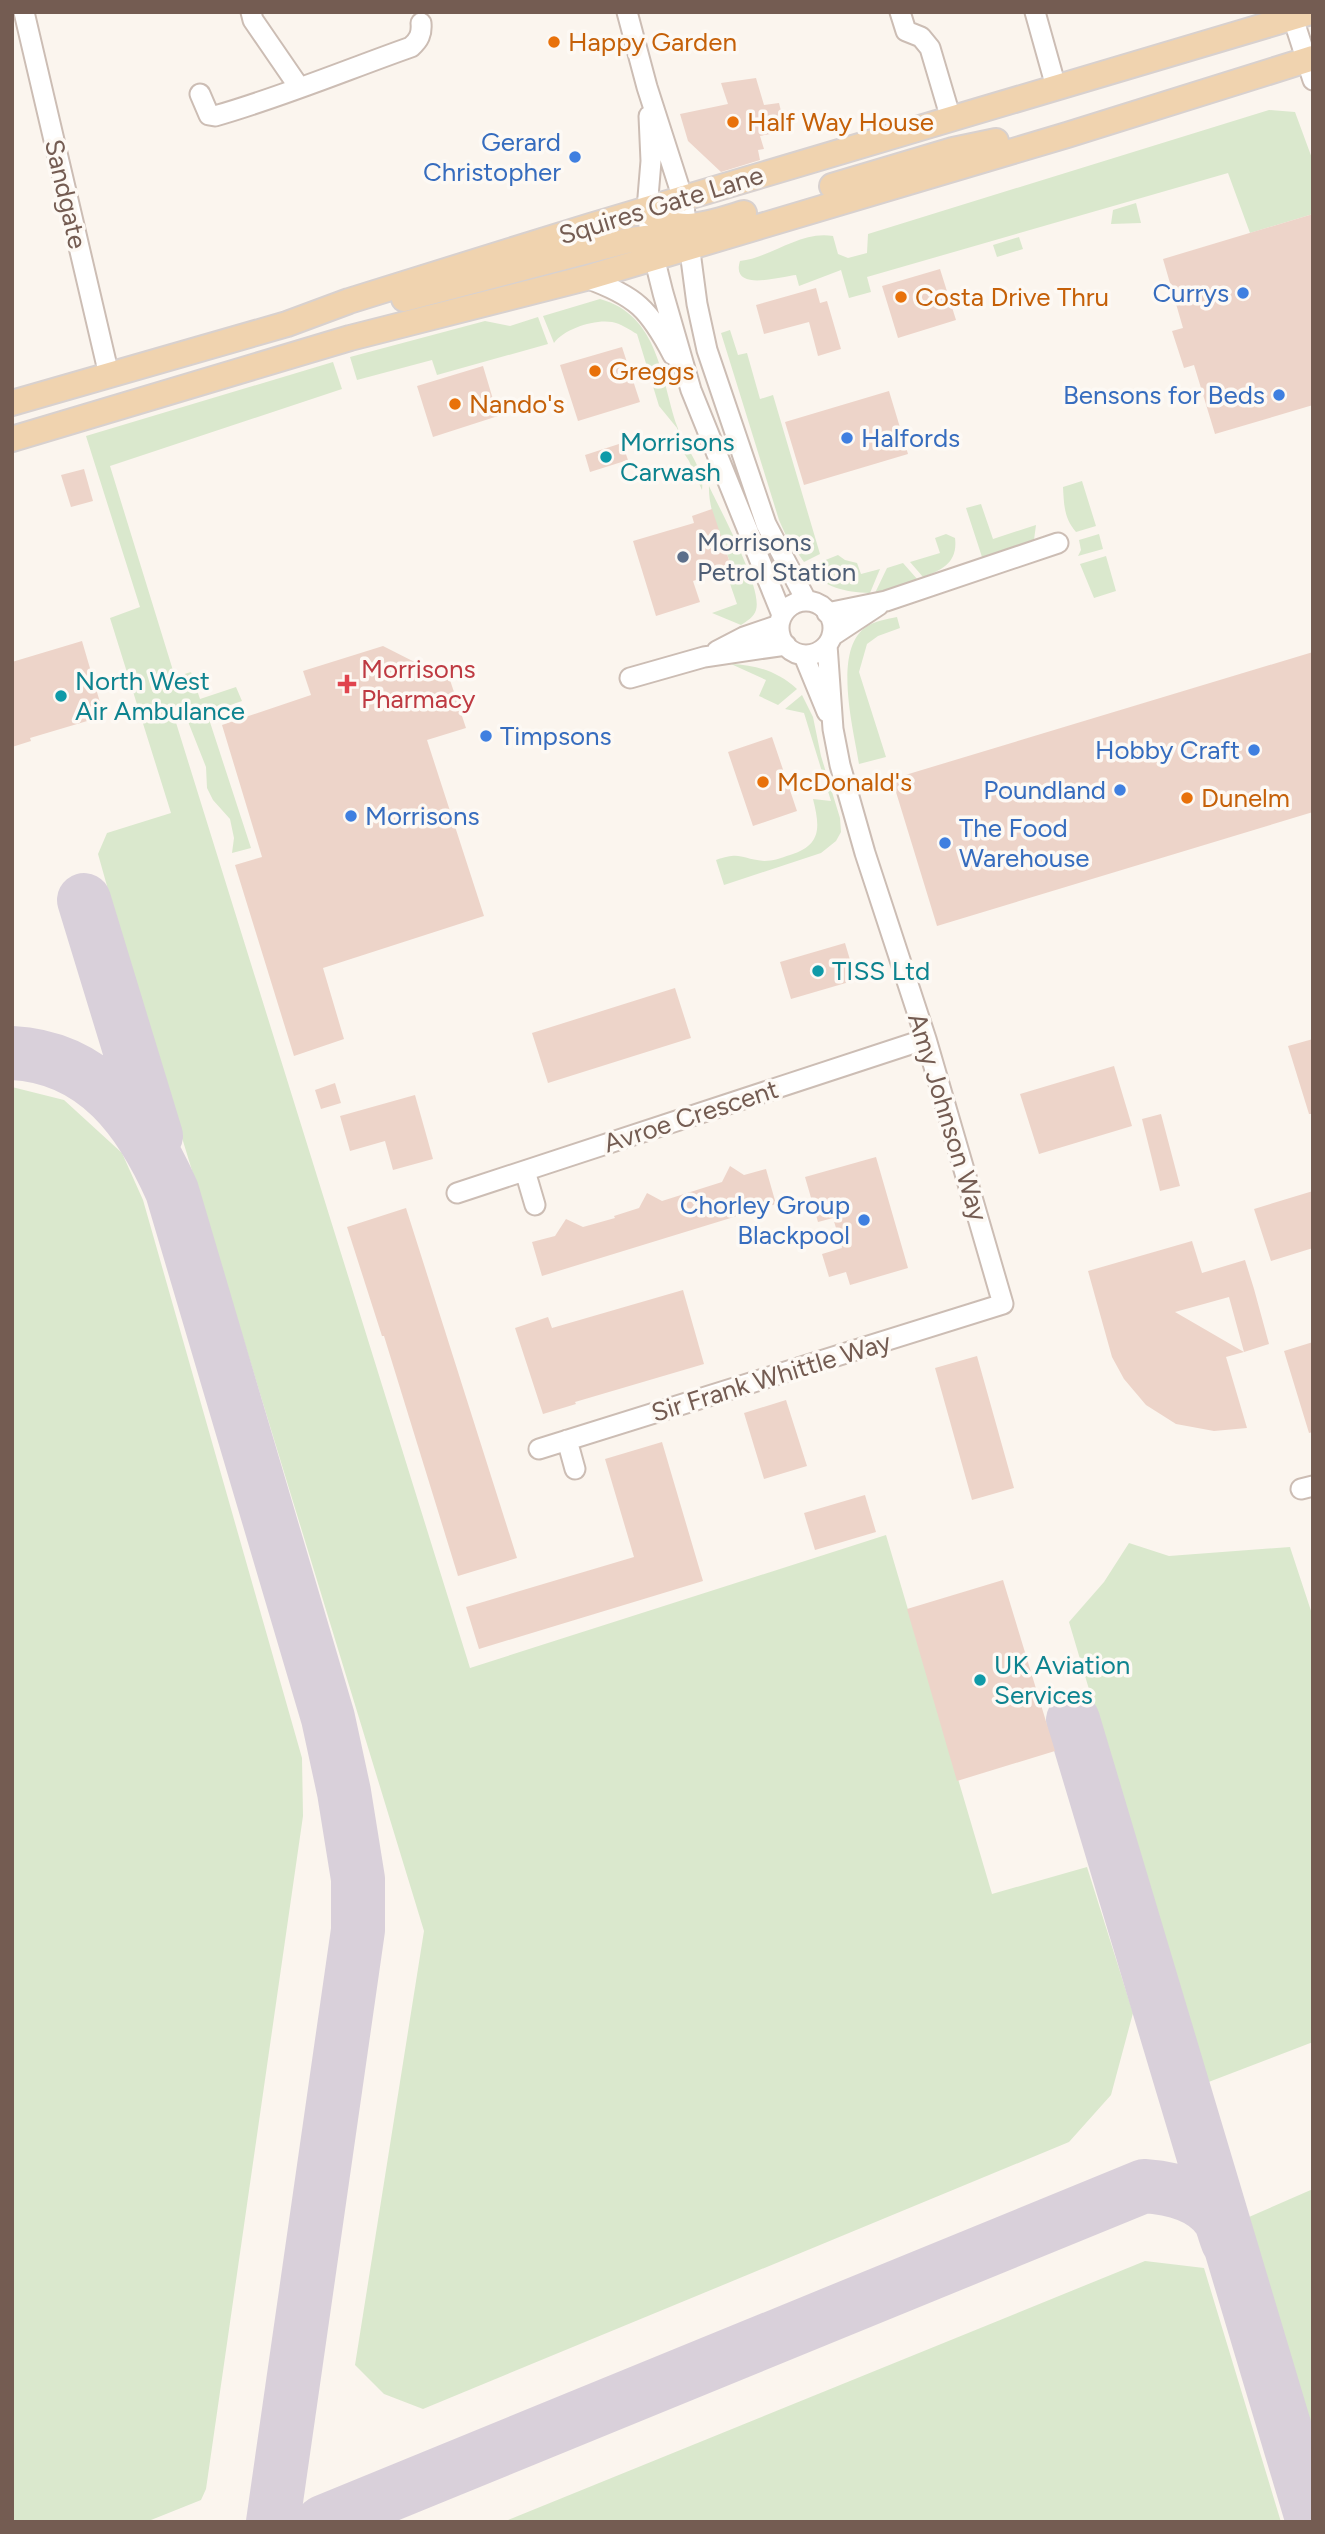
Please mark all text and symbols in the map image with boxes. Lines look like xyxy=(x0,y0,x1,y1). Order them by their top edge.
place label: Happy Garden xyxy=(568,26,737,58)
marker: Happy Garden xyxy=(546,34,562,50)
place label: Half Way House xyxy=(747,106,934,138)
marker: Half Way House xyxy=(725,114,741,130)
place label: Gerard Christopher xyxy=(423,126,561,188)
street label: Sandgate xyxy=(38,136,94,252)
marker: Gerard Christopher xyxy=(567,149,583,165)
street label: Squires Gate Lane xyxy=(555,159,767,251)
place label: Currys xyxy=(1152,277,1229,309)
place label: Costa Drive Thru xyxy=(915,281,1109,313)
marker: Currys xyxy=(1235,285,1251,301)
marker: Costa Drive Thru xyxy=(893,289,909,305)
place label: Greggs xyxy=(609,355,694,387)
marker: Greggs xyxy=(587,363,603,379)
place label: Bensons for Beds xyxy=(1063,379,1265,411)
marker: Bensons for Beds xyxy=(1271,387,1287,403)
place label: Nando's xyxy=(469,388,565,420)
marker: Nando's xyxy=(447,396,463,412)
place label: Halfords xyxy=(861,422,960,454)
place label: Morrisons Carwash xyxy=(620,426,735,488)
marker: Halfords xyxy=(839,430,855,446)
marker: Morrisons Carwash xyxy=(598,449,614,465)
place label: Morrisons Petrol Station xyxy=(697,526,856,588)
marker: Morrisons Petrol Station xyxy=(675,549,691,565)
place label: Morrisons Pharmacy xyxy=(361,653,476,715)
place label: North West Air Ambulance xyxy=(75,665,245,727)
marker: Morrisons Pharmacy xyxy=(339,676,355,692)
marker: North West Air Ambulance xyxy=(53,688,69,704)
place label: Timpsons xyxy=(500,720,612,752)
marker: Timpsons xyxy=(478,728,494,744)
place label: Hobby Craft xyxy=(1095,734,1240,766)
marker: Hobby Craft xyxy=(1246,742,1262,758)
place label: McDonald's xyxy=(777,766,912,798)
marker: McDonald's xyxy=(755,774,771,790)
place label: Poundland xyxy=(983,774,1106,806)
marker: Poundland xyxy=(1112,782,1128,798)
place label: Dunelm xyxy=(1201,782,1290,814)
marker: Dunelm xyxy=(1179,790,1195,806)
place label: Morrisons xyxy=(365,800,480,832)
marker: Morrisons xyxy=(343,808,359,824)
place label: The Food Warehouse xyxy=(959,812,1090,874)
marker: The Food Warehouse xyxy=(937,835,953,851)
place label: TISS Ltd xyxy=(832,955,930,987)
marker: TISS Ltd xyxy=(810,963,826,979)
street label: Amy Johnson Way xyxy=(901,1009,995,1225)
street label: Avroe Crescent xyxy=(600,1073,783,1159)
place label: Chorley Group Blackpool xyxy=(680,1189,850,1251)
marker: Chorley Group Blackpool xyxy=(856,1212,872,1228)
street label: Sir Frank Whittle Way xyxy=(647,1325,895,1429)
place label: UK Aviation Services xyxy=(994,1649,1130,1711)
marker: UK Aviation Services xyxy=(972,1672,988,1688)

